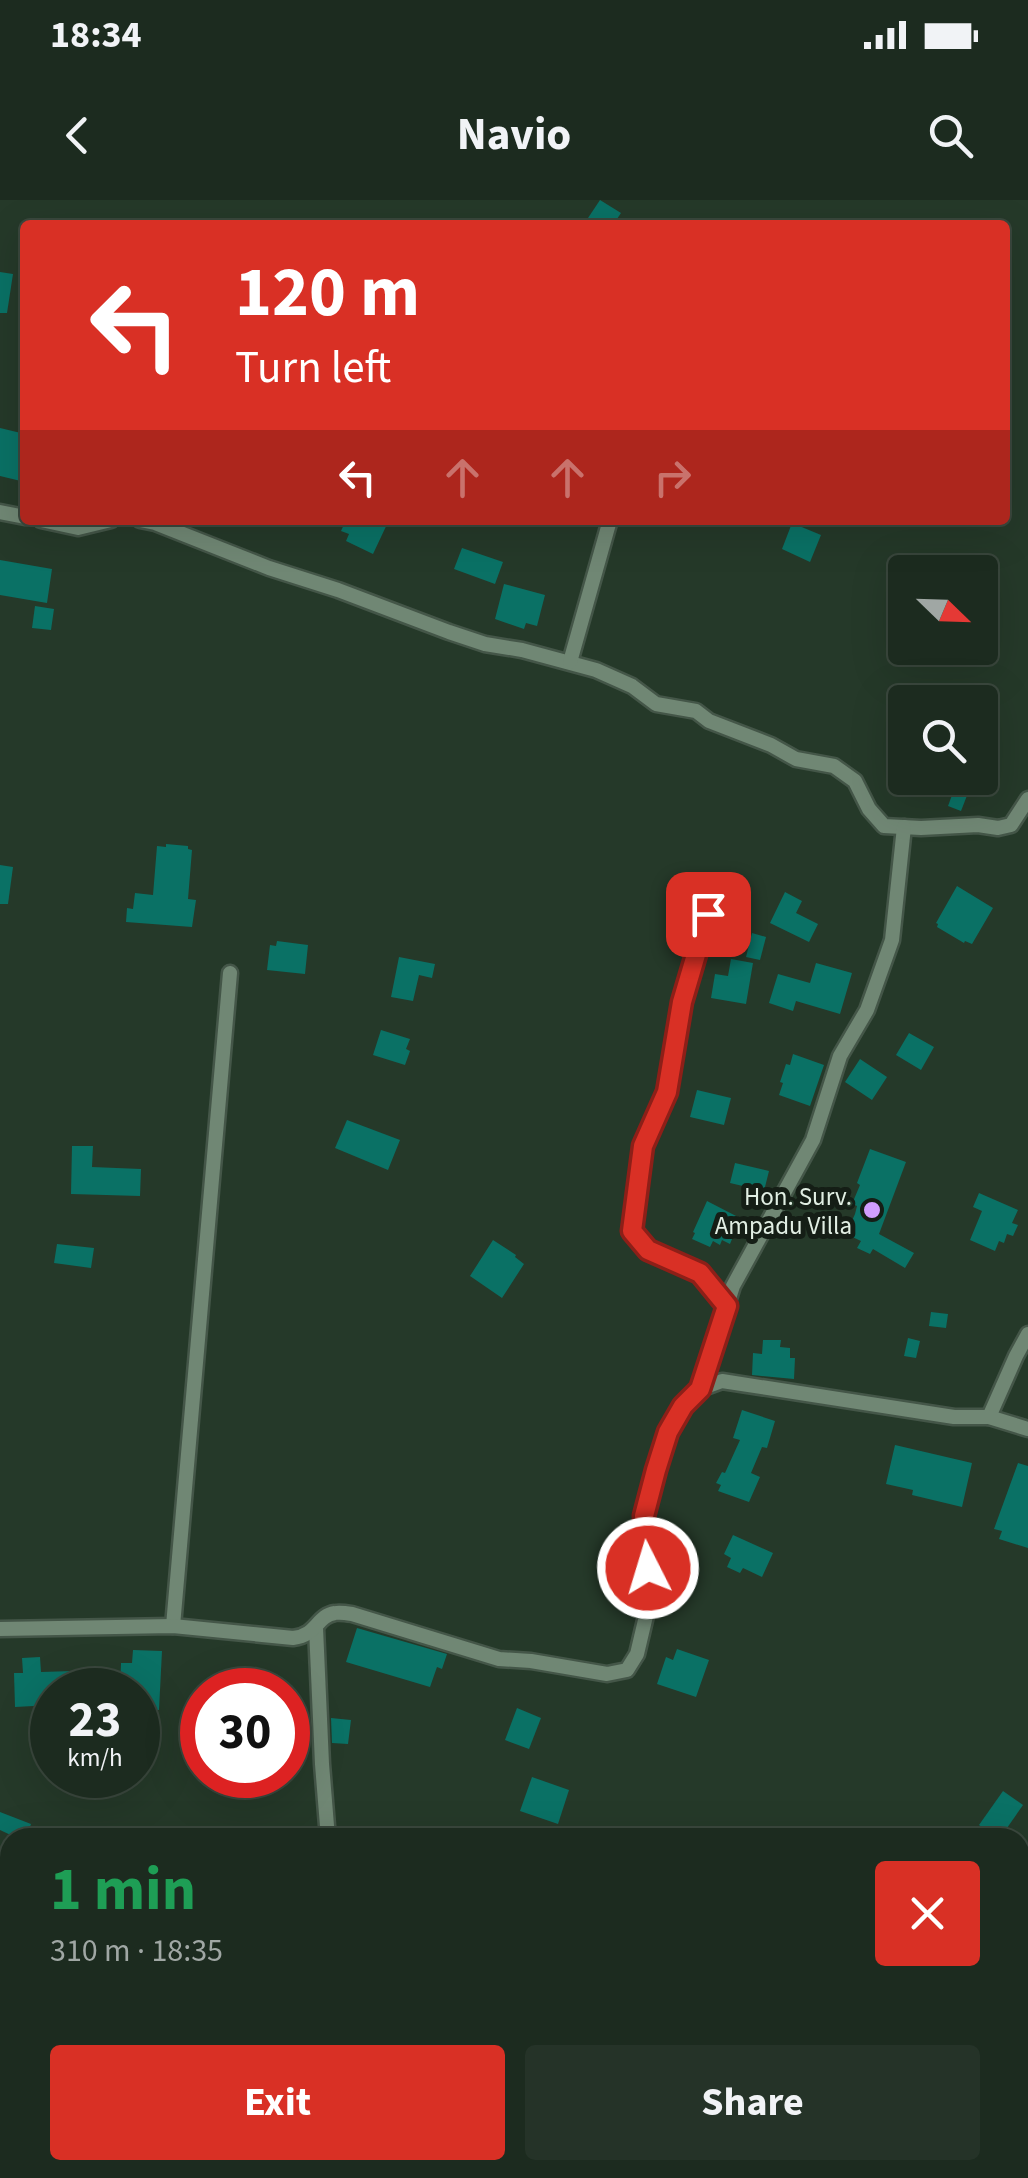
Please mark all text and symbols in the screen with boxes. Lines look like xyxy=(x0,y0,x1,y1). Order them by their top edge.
text: 18:34 xyxy=(50,8,142,62)
text: Navio xyxy=(457,103,571,167)
icon: back xyxy=(50,108,105,163)
icon: search xyxy=(923,108,978,163)
text: 120 m xyxy=(235,243,420,343)
icon: left xyxy=(70,260,200,390)
text: Turn left xyxy=(235,336,391,400)
icon: left xyxy=(330,450,385,505)
icon: ahead xyxy=(435,450,490,505)
icon: ahead xyxy=(540,450,595,505)
icon: right xyxy=(645,450,700,505)
north arrow xyxy=(888,555,998,665)
map controls xyxy=(888,555,998,795)
button: search xyxy=(888,685,998,795)
pin xyxy=(666,872,751,957)
icon: arrive xyxy=(681,887,736,942)
place label: Hon. Surv. Ampadu Villa xyxy=(715,1179,852,1244)
marker: Hon. Surv. Ampadu Villa xyxy=(861,1199,883,1221)
position arrow xyxy=(596,1516,700,1620)
speed limit sign: 30 xyxy=(180,1668,310,1798)
text: 23 xyxy=(69,1685,121,1756)
text: km/h xyxy=(67,1740,123,1776)
text: 1 min xyxy=(50,1848,196,1933)
button: close xyxy=(875,1861,980,1966)
text: 310 m · 18:35 xyxy=(50,1928,223,1974)
button: Exit xyxy=(50,2045,505,2160)
button: Share xyxy=(525,2045,980,2160)

